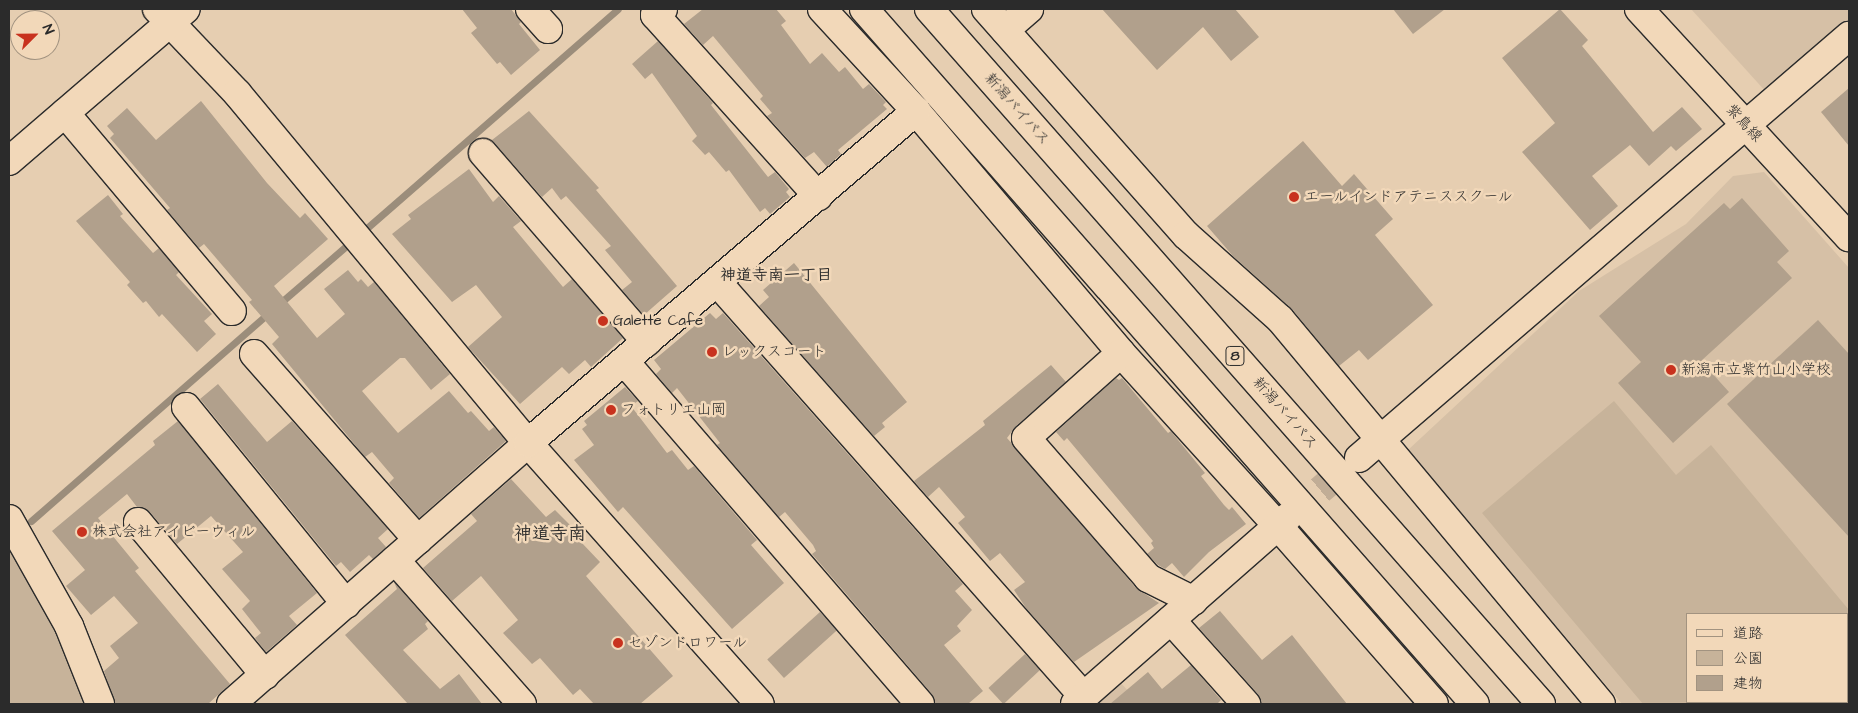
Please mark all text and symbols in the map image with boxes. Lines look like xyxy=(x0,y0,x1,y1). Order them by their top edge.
north arrow xyxy=(10,10,60,60)
text: N xyxy=(37,22,59,37)
street label: 新潟バイパス xyxy=(981,69,1053,149)
street label: 紫鳥線 xyxy=(1722,100,1766,146)
place label: エールインドアテニススクール xyxy=(1304,188,1514,206)
marker: エールインドアテニススクール xyxy=(1288,191,1300,203)
district label: 神道寺南一丁目 xyxy=(720,265,832,285)
place label: Galette Cafe xyxy=(613,312,703,330)
marker: Galette Cafe xyxy=(597,315,609,327)
place label: レックスコート xyxy=(722,343,827,361)
road number: 8 xyxy=(1225,344,1245,368)
marker: レックスコート xyxy=(706,346,718,358)
place label: 新潟市立紫竹山小学校 xyxy=(1681,361,1831,379)
marker: 新潟市立紫竹山小学校 xyxy=(1665,364,1677,376)
street label: 新潟バイパス xyxy=(1249,373,1321,453)
place label: フォトリエ山岡 xyxy=(621,401,726,419)
marker: フォトリエ山岡 xyxy=(605,404,617,416)
place label: 株式会社アイビーウィル xyxy=(92,523,256,541)
district label: 神道寺南 xyxy=(514,523,586,545)
marker: 株式会社アイビーウィル xyxy=(76,526,88,538)
legend xyxy=(1686,613,1848,703)
text: 道路 xyxy=(1733,623,1763,644)
place label: セゾンドロワール xyxy=(628,634,748,652)
marker: セゾンドロワール xyxy=(612,637,624,649)
text: 公園 xyxy=(1733,648,1763,669)
text: 建物 xyxy=(1733,673,1763,694)

